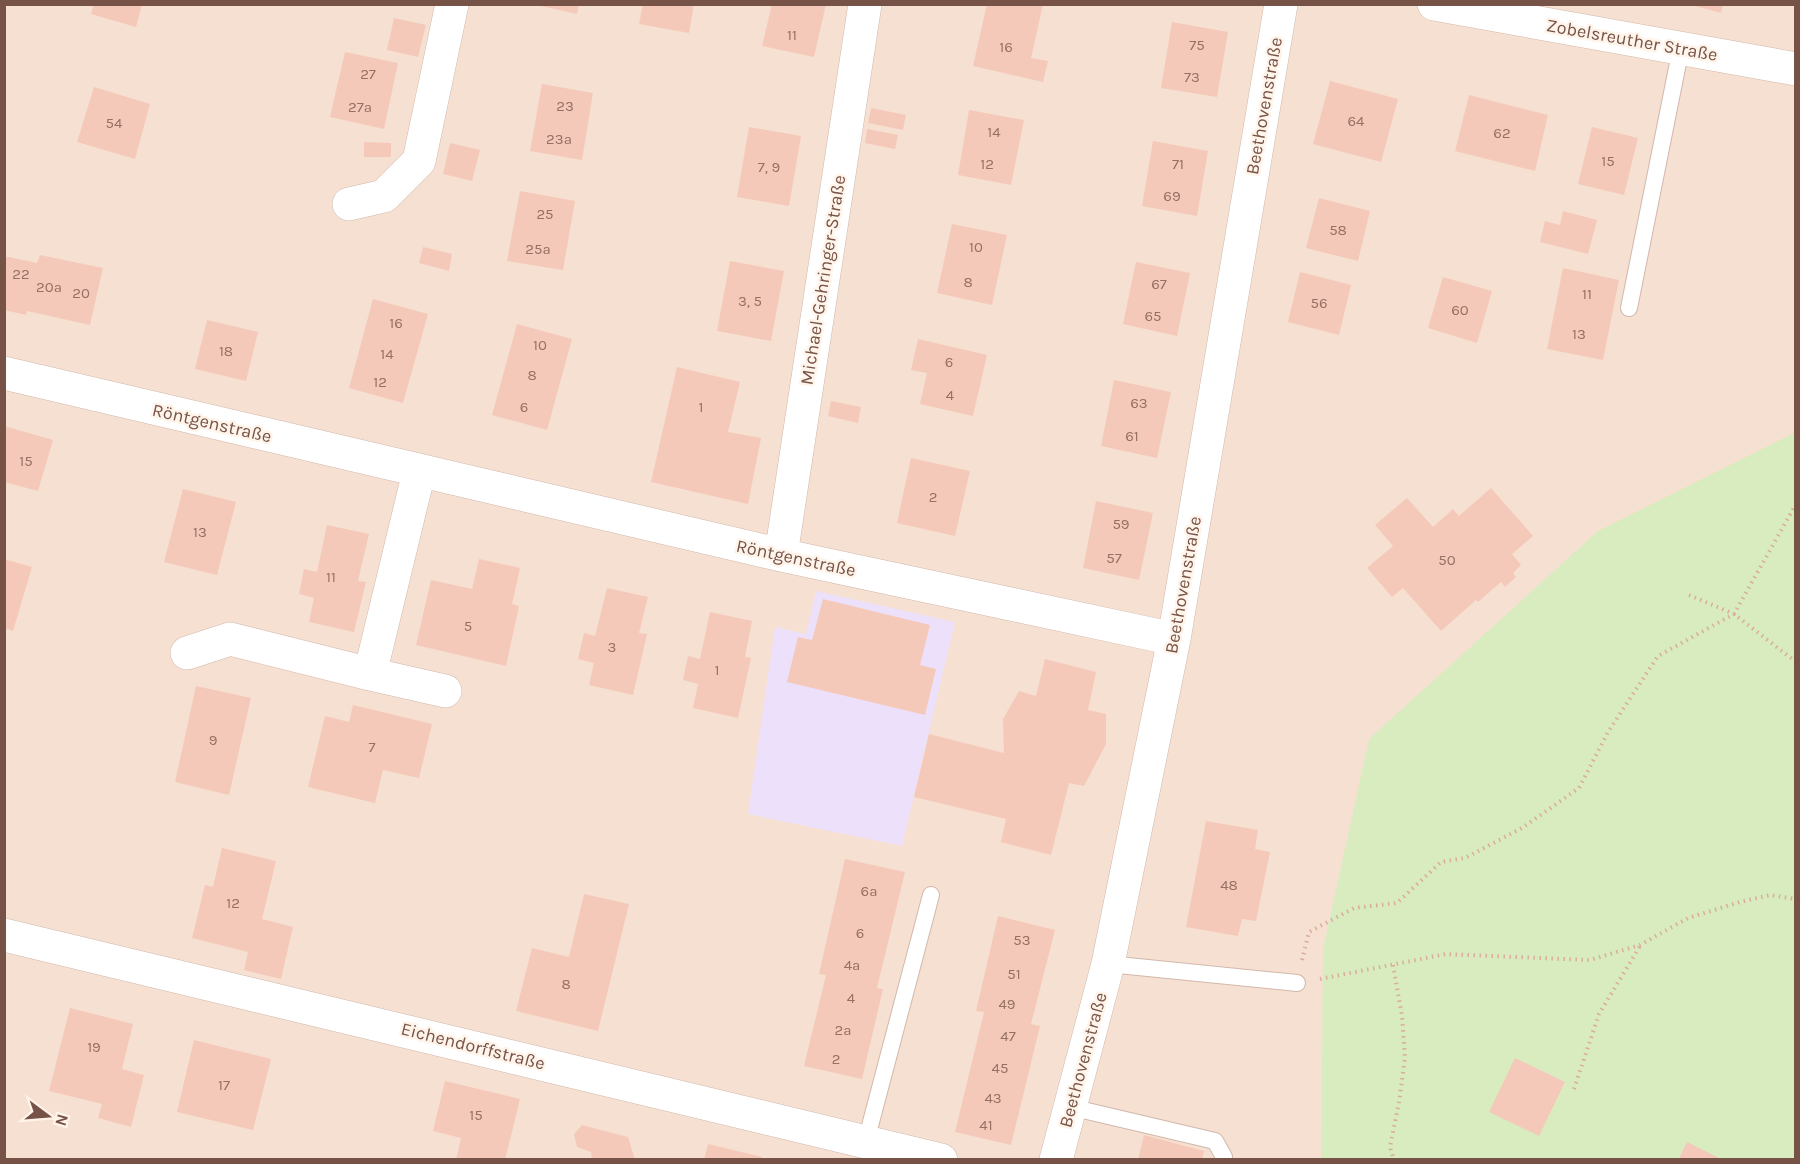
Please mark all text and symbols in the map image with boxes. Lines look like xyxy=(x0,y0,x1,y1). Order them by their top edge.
street label: Zobelsreuther Straße xyxy=(1545,14,1719,66)
house number: 11 xyxy=(787,26,797,44)
house number: 75 xyxy=(1189,36,1205,54)
street label: Beethovenstraße xyxy=(1241,36,1287,176)
house number: 16 xyxy=(999,38,1013,56)
house number: 27 xyxy=(360,65,376,83)
house number: 73 xyxy=(1184,68,1200,86)
house number: 23 xyxy=(556,97,574,115)
house number: 27a xyxy=(348,98,372,116)
house number: 64 xyxy=(1348,112,1365,130)
house number: 54 xyxy=(106,114,123,132)
house number: 14 xyxy=(987,123,1001,141)
house number: 62 xyxy=(1493,124,1511,142)
house number: 23a xyxy=(546,130,572,148)
house number: 15 xyxy=(1601,152,1615,170)
house number: 12 xyxy=(980,155,994,173)
house number: 71 xyxy=(1172,155,1184,173)
house number: 7, 9 xyxy=(758,158,780,176)
street label: Michael-Gehringer-Straße xyxy=(796,173,850,387)
house number: 69 xyxy=(1163,187,1181,205)
house number: 25 xyxy=(536,205,554,223)
house number: 58 xyxy=(1329,221,1347,239)
house number: 10 xyxy=(969,238,983,256)
house number: 25a xyxy=(525,240,551,258)
house number: 22 xyxy=(12,265,30,283)
house number: 8 xyxy=(963,273,973,291)
house number: 67 xyxy=(1151,275,1167,293)
house number: 20a xyxy=(36,278,62,296)
house number: 20 xyxy=(72,284,90,302)
house number: 11 xyxy=(1582,285,1592,303)
house number: 3, 5 xyxy=(738,292,762,310)
house number: 56 xyxy=(1310,294,1328,312)
house number: 60 xyxy=(1451,301,1469,319)
house number: 65 xyxy=(1144,307,1162,325)
house number: 16 xyxy=(389,314,403,332)
house number: 13 xyxy=(1572,325,1586,343)
house number: 10 xyxy=(533,336,547,354)
house number: 18 xyxy=(219,342,233,360)
house number: 14 xyxy=(380,345,394,363)
house number: 6 xyxy=(945,353,953,371)
house number: 8 xyxy=(527,366,537,384)
house number: 12 xyxy=(373,373,387,391)
house number: 4 xyxy=(946,386,955,404)
house number: 63 xyxy=(1130,394,1148,412)
house number: 6 xyxy=(520,398,528,416)
house number: 1 xyxy=(699,398,703,416)
street label: Röntgenstraße xyxy=(150,399,274,447)
house number: 61 xyxy=(1125,427,1139,445)
house number: 15 xyxy=(19,452,33,470)
house number: 2 xyxy=(929,488,937,506)
house number: 59 xyxy=(1112,515,1130,533)
street label: Beethovenstraße xyxy=(1160,515,1206,655)
house number: 13 xyxy=(193,523,207,541)
street label: Röntgenstraße xyxy=(734,535,858,581)
house number: 57 xyxy=(1106,549,1122,567)
house number: 50 xyxy=(1438,551,1456,569)
house number: 11 xyxy=(326,568,336,586)
house number: 5 xyxy=(464,617,472,635)
house number: 3 xyxy=(608,638,616,656)
house number: 1 xyxy=(715,661,719,679)
house number: 9 xyxy=(209,731,217,749)
house number: 7 xyxy=(368,738,376,756)
house number: 48 xyxy=(1220,876,1238,894)
house number: 6a xyxy=(861,882,877,900)
house number: 12 xyxy=(226,894,240,912)
house number: 6 xyxy=(856,924,864,942)
house number: 53 xyxy=(1013,931,1031,949)
house number: 4a xyxy=(844,956,860,974)
house number: 51 xyxy=(1007,965,1021,983)
house number: 8 xyxy=(561,975,571,993)
house number: 4 xyxy=(847,989,856,1007)
street label: Beethovenstraße xyxy=(1054,990,1112,1130)
house number: 49 xyxy=(998,995,1016,1013)
street label: Eichendorffstraße xyxy=(399,1017,547,1075)
house number: 2a xyxy=(835,1021,851,1039)
house number: 47 xyxy=(1000,1027,1016,1045)
house number: 19 xyxy=(87,1038,101,1056)
house number: 2 xyxy=(832,1050,840,1068)
house number: 45 xyxy=(992,1059,1008,1077)
house number: 17 xyxy=(218,1076,230,1094)
north arrow xyxy=(18,1086,78,1146)
house number: 43 xyxy=(984,1089,1002,1107)
house number: 15 xyxy=(469,1106,483,1124)
text: N xyxy=(51,1112,73,1128)
house number: 41 xyxy=(979,1116,993,1134)

